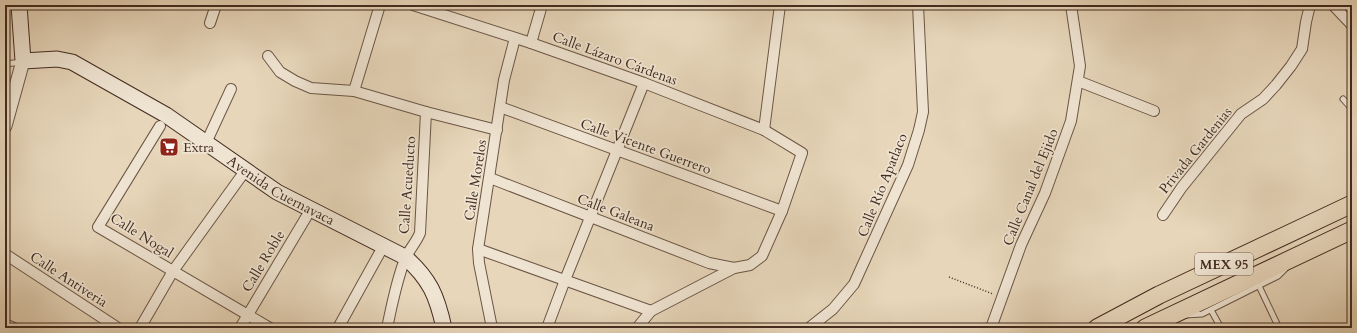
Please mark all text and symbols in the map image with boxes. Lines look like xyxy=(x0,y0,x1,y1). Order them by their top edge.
street label: Calle Lázaro Cárdenas xyxy=(550,27,680,90)
street label: Privada Gardenias xyxy=(1155,103,1236,198)
street label: Calle Vicente Guerrero xyxy=(578,114,714,179)
street label: Calle Canal del Ejido xyxy=(998,125,1063,249)
street label: Calle Río Apatlaco xyxy=(853,130,912,240)
street label: Calle Acueducto xyxy=(395,135,420,235)
supermarket icon: Extra xyxy=(158,136,180,158)
place label: Extra xyxy=(183,138,214,157)
street label: Calle Morelos xyxy=(460,138,491,222)
street label: Avenida Cuernavaca xyxy=(223,151,338,230)
street label: Calle Galeana xyxy=(575,189,657,236)
street label: Calle Nogal xyxy=(107,209,177,263)
street label: Calle Roble xyxy=(238,227,289,296)
street label: Calle Antiveria xyxy=(26,247,111,312)
road number: MEX 95 xyxy=(1195,253,1253,275)

